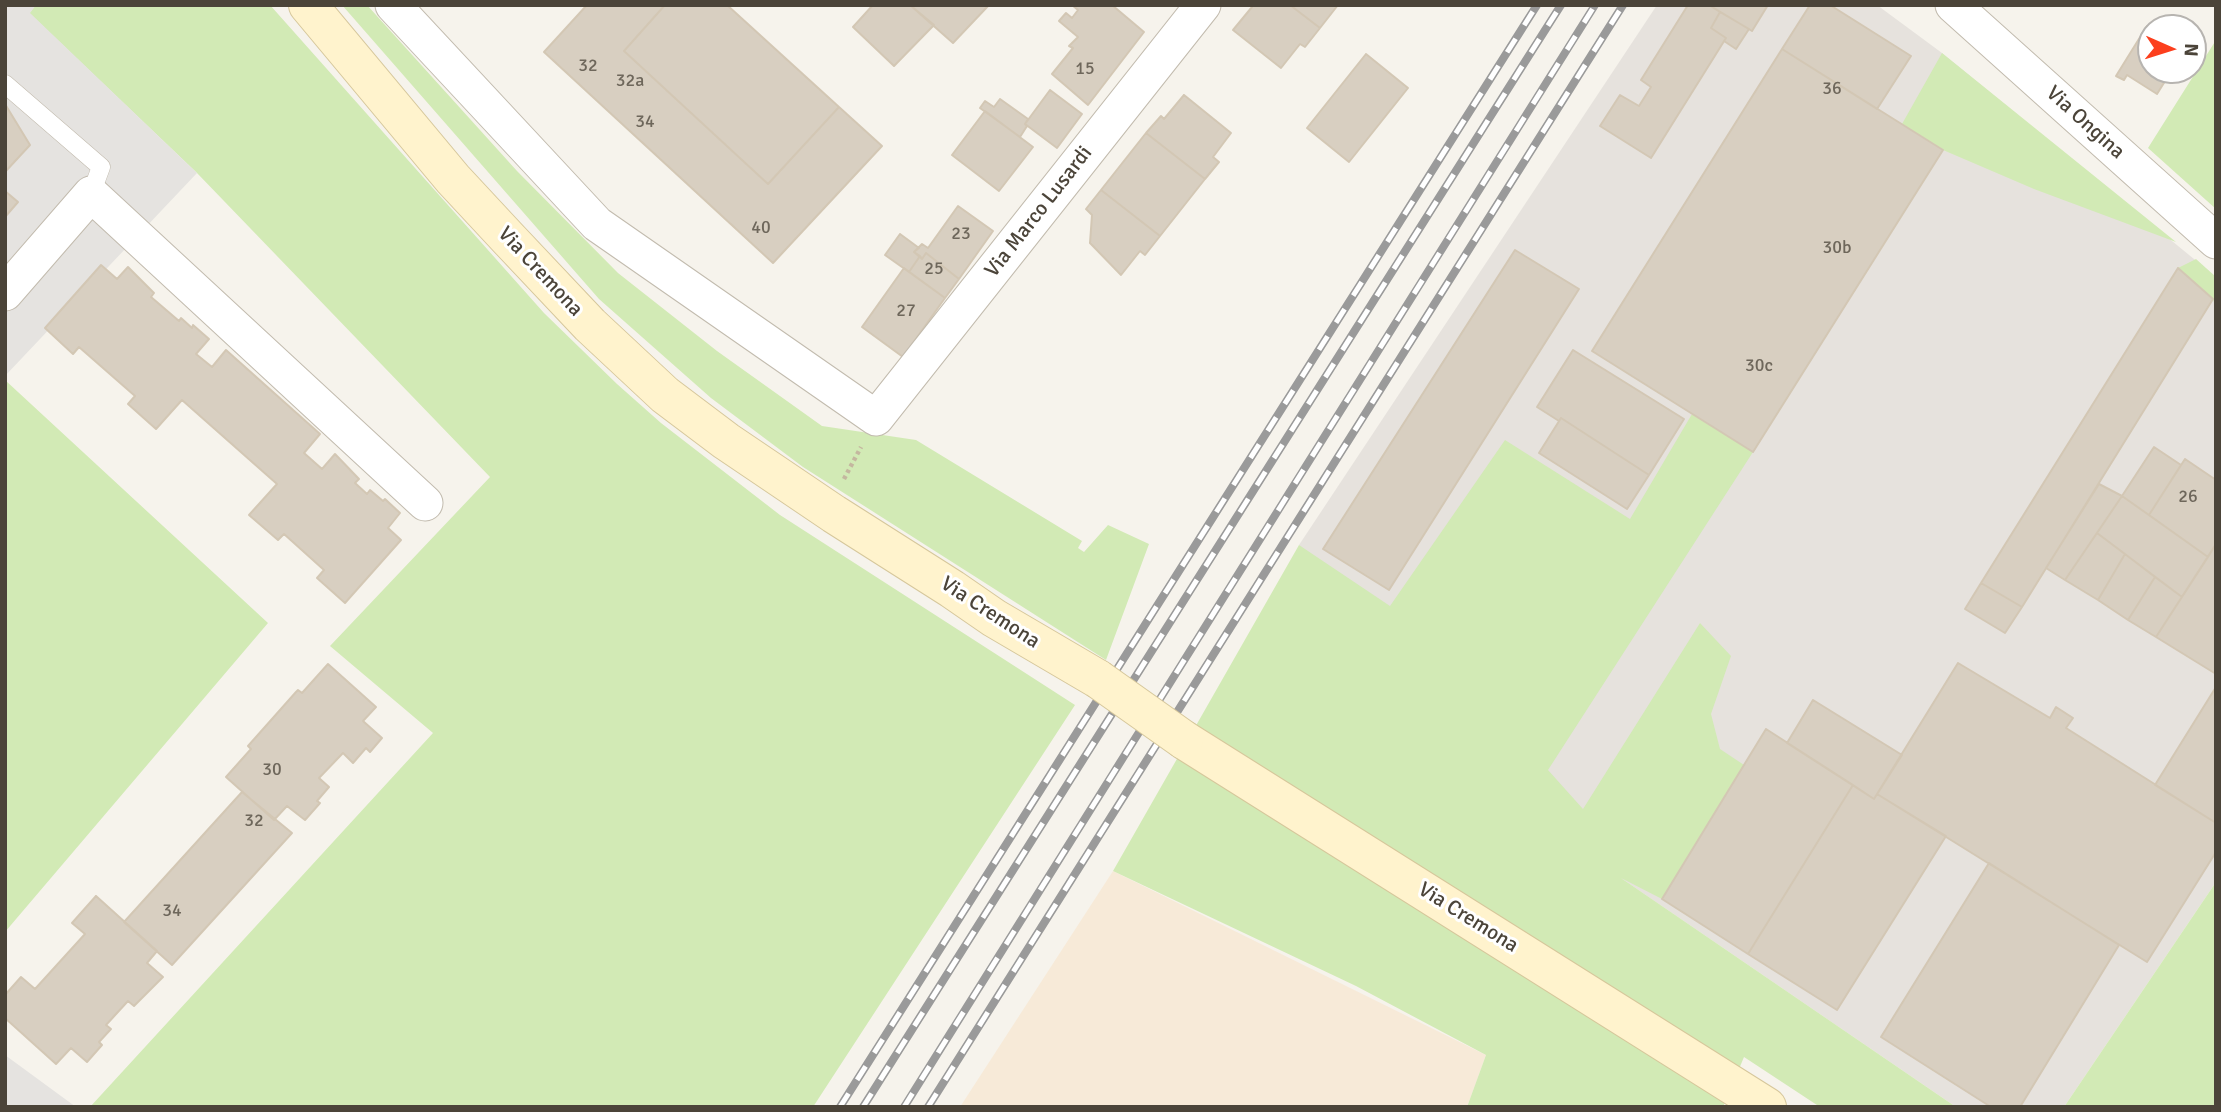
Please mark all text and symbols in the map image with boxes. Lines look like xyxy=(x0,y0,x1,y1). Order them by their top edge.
north arrow xyxy=(2137,14,2207,84)
text: N xyxy=(2179,43,2203,57)
house number: 32 xyxy=(578,55,598,77)
house number: 15 xyxy=(1075,58,1095,80)
house number: 32a xyxy=(616,70,644,92)
house number: 36 xyxy=(1822,78,1842,100)
street label: Via Ongina xyxy=(2040,81,2130,165)
house number: 34 xyxy=(635,111,655,133)
street label: Via Marco Lusardi xyxy=(980,141,1098,283)
house number: 40 xyxy=(751,217,771,239)
street label: Via Cremona xyxy=(492,222,588,322)
house number: 23 xyxy=(951,223,971,245)
house number: 30b xyxy=(1823,237,1851,259)
house number: 25 xyxy=(924,258,944,280)
house number: 27 xyxy=(896,300,916,322)
house number: 30c xyxy=(1745,355,1773,377)
house number: 26 xyxy=(2178,486,2198,508)
street label: Via Cremona xyxy=(936,572,1044,654)
house number: 30 xyxy=(262,759,282,781)
house number: 32 xyxy=(244,810,264,832)
street label: Via Cremona xyxy=(1413,877,1523,959)
house number: 34 xyxy=(162,900,182,922)

